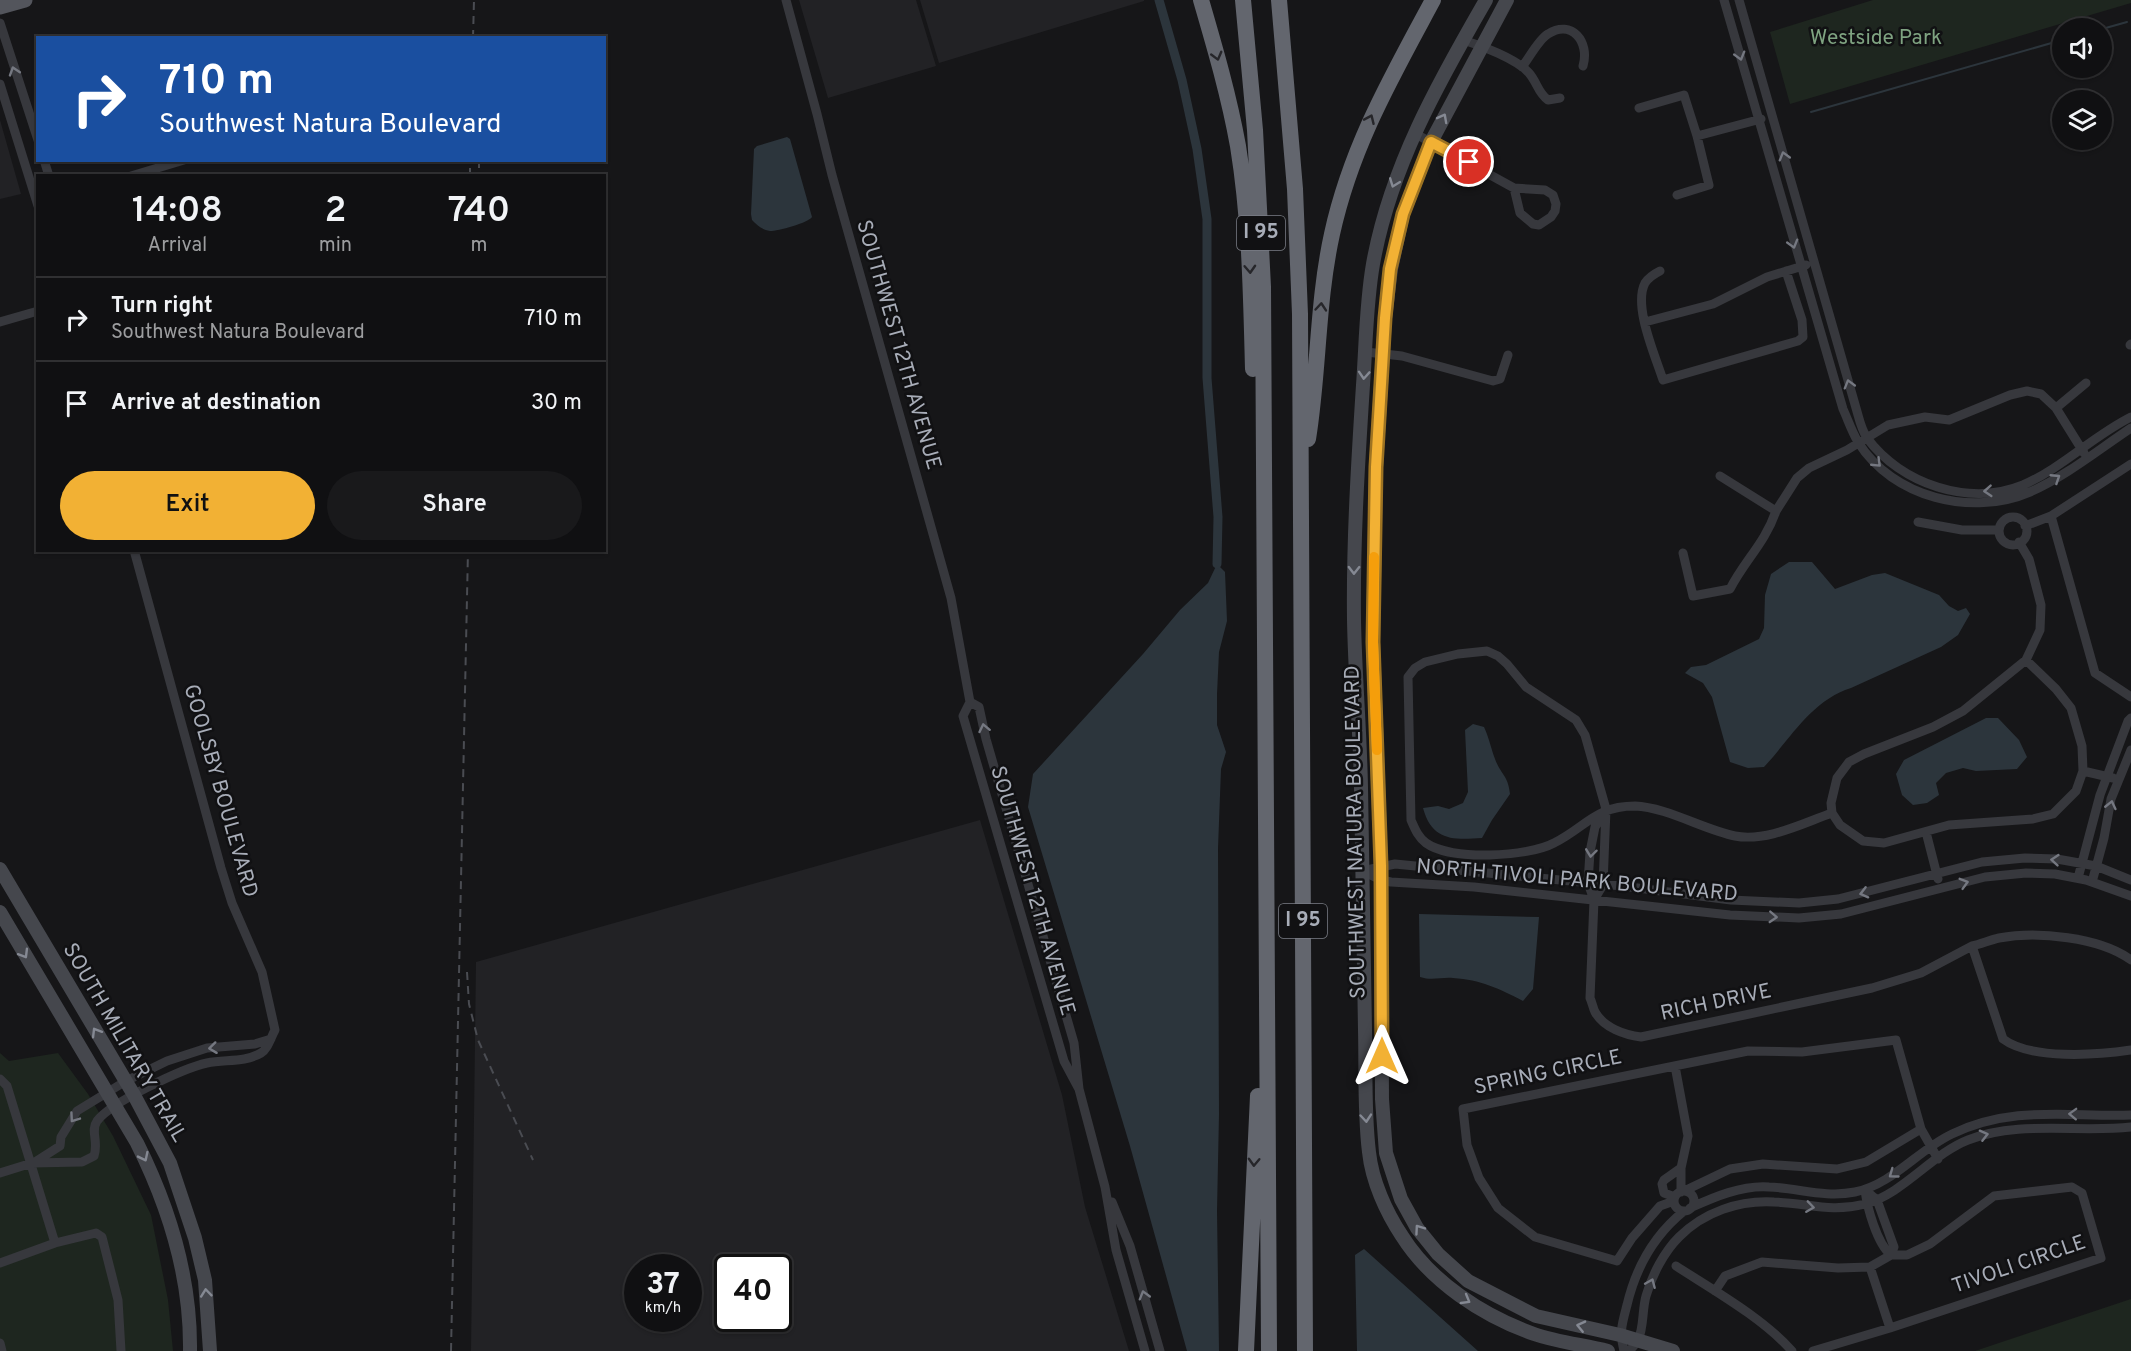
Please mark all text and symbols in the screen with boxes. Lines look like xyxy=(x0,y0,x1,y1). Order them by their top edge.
map controls xyxy=(2052,18,2112,150)
button: sound xyxy=(2052,18,2112,78)
park label: Westside Park xyxy=(1810,25,1942,52)
one-way arrow xyxy=(1733,50,1745,61)
one-way arrow xyxy=(1210,51,1223,61)
text: 710 m xyxy=(159,56,274,109)
icon: right xyxy=(60,60,138,138)
one-way arrow xyxy=(9,66,21,77)
button: layers xyxy=(2052,90,2112,150)
text: Southwest Natura Boulevard xyxy=(159,108,501,142)
one-way arrow xyxy=(1436,114,1447,125)
one-way arrow xyxy=(1363,115,1375,126)
pin xyxy=(1443,136,1494,187)
icon: arrive xyxy=(1452,145,1485,178)
one-way arrow xyxy=(1779,152,1791,162)
one-way arrow xyxy=(1389,177,1401,188)
text: 14:08 xyxy=(132,189,223,235)
text: 2 xyxy=(324,189,346,235)
text: 740 xyxy=(448,189,510,235)
road number: I 95 xyxy=(1237,216,1285,250)
street label: SOUTHWEST 12TH AVENUE xyxy=(849,217,947,473)
text: Arrival xyxy=(148,233,207,259)
text: min xyxy=(319,233,352,259)
text: m xyxy=(471,233,488,259)
one-way arrow xyxy=(1786,239,1799,249)
one-way arrow xyxy=(1243,265,1256,274)
text: Turn right xyxy=(111,293,213,320)
one-way arrow xyxy=(1314,302,1327,312)
icon: right xyxy=(60,303,93,336)
text: 710 m xyxy=(524,306,582,333)
text: Southwest Natura Boulevard xyxy=(111,320,365,346)
one-way arrow xyxy=(1358,370,1371,379)
one-way arrow xyxy=(1844,379,1856,390)
icon: arrive xyxy=(60,387,93,420)
text: Arrive at destination xyxy=(111,390,321,417)
text: 30 m xyxy=(531,390,582,417)
one-way arrow xyxy=(1870,456,1880,467)
button: Exit xyxy=(60,471,315,540)
button: Share xyxy=(327,471,582,540)
one-way arrow xyxy=(2050,473,2060,485)
one-way arrow xyxy=(1984,485,1993,498)
one-way arrow xyxy=(1348,565,1361,574)
street label: SOUTHWEST NATURA BOULEVARD xyxy=(1340,665,1372,999)
street label: GOOLSBY BOULEVARD xyxy=(177,681,263,901)
one-way arrow xyxy=(978,724,991,734)
street label: SOUTHWEST 12TH AVENUE xyxy=(983,763,1081,1019)
one-way arrow xyxy=(2103,800,2116,810)
one-way arrow xyxy=(1585,849,1597,858)
street label: NORTH TIVOLI PARK BOULEVARD xyxy=(1415,853,1739,909)
one-way arrow xyxy=(2050,854,2059,867)
one-way arrow xyxy=(1958,878,1969,890)
one-way arrow xyxy=(1859,886,1870,898)
road number: I 95 xyxy=(1279,904,1327,938)
one-way arrow xyxy=(1769,910,1778,923)
street label: SOUTH MILITARY TRAIL xyxy=(56,939,192,1148)
one-way arrow xyxy=(17,948,29,958)
street label: RICH DRIVE xyxy=(1658,978,1774,1028)
position arrow xyxy=(1350,1024,1414,1088)
one-way arrow xyxy=(91,1028,103,1038)
one-way arrow xyxy=(208,1041,218,1054)
street label: SPRING CIRCLE xyxy=(1472,1044,1624,1102)
one-way arrow xyxy=(2068,1108,2077,1121)
one-way arrow xyxy=(70,1111,81,1122)
one-way arrow xyxy=(1359,1114,1372,1123)
one-way arrow xyxy=(1979,1130,1989,1143)
one-way arrow xyxy=(137,1150,149,1161)
one-way arrow xyxy=(1247,1158,1260,1167)
one-way arrow xyxy=(1889,1167,1900,1178)
one-way arrow xyxy=(1805,1200,1814,1212)
one-way arrow xyxy=(1415,1224,1426,1235)
street label: TIVOLI CIRCLE xyxy=(1948,1229,2090,1301)
speed limit sign: 40 xyxy=(714,1254,792,1332)
text: 37 xyxy=(646,1267,680,1304)
one-way arrow xyxy=(1644,1279,1656,1290)
one-way arrow xyxy=(200,1288,213,1297)
one-way arrow xyxy=(1139,1290,1151,1301)
one-way arrow xyxy=(1460,1293,1470,1304)
text: km/h xyxy=(645,1299,681,1318)
one-way arrow xyxy=(1576,1321,1586,1334)

